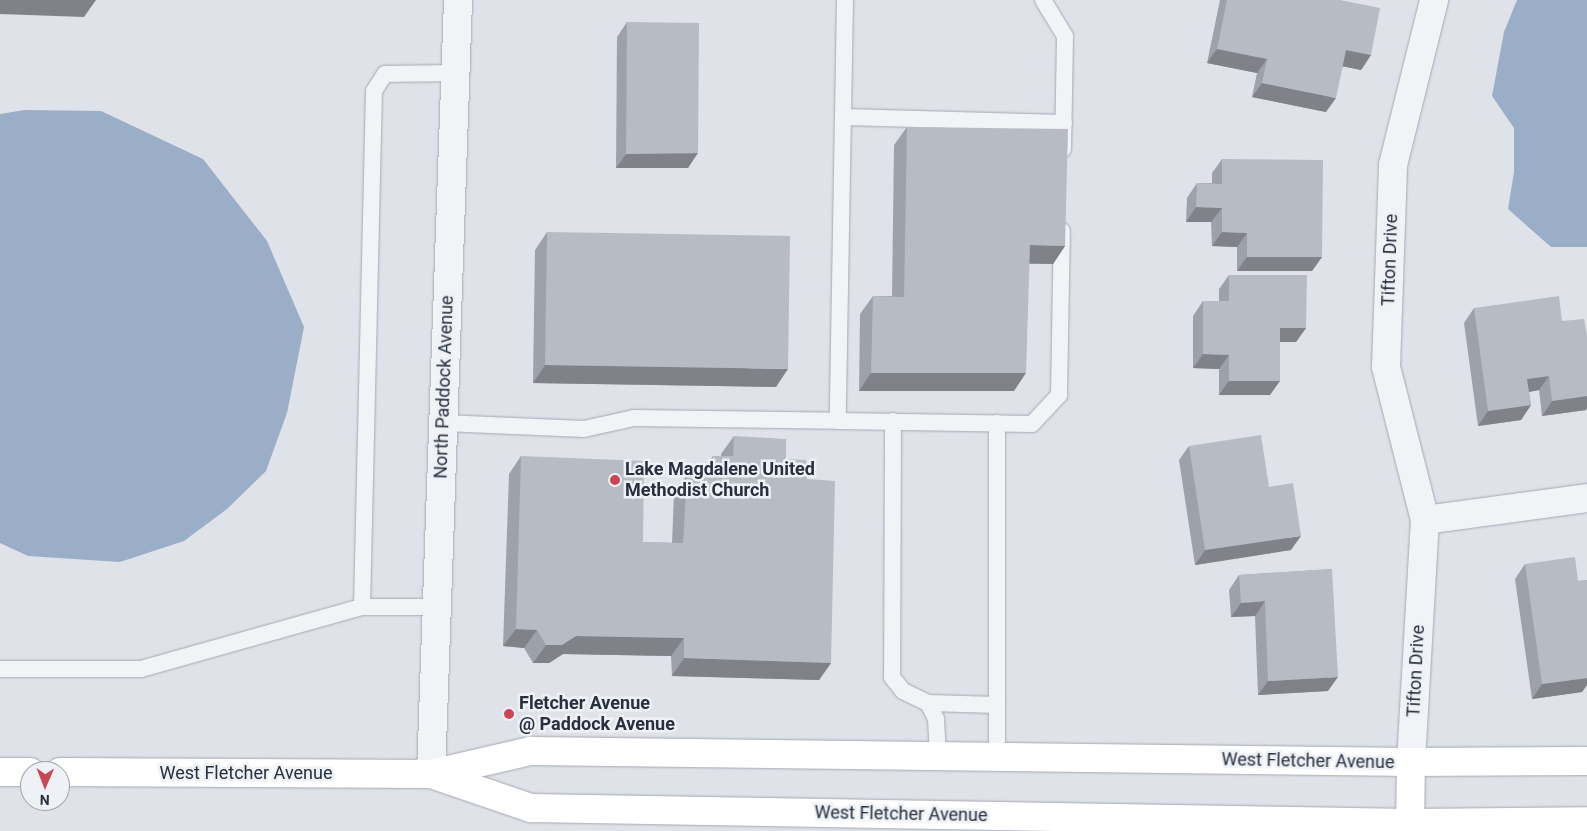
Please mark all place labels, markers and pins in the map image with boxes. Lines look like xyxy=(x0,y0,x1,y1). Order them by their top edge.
place label: Lake Magdalene United Methodist Church xyxy=(625,459,815,502)
marker: Lake Magdalene United Methodist Church xyxy=(609,474,621,486)
place label: Fletcher Avenue @ Paddock Avenue xyxy=(519,693,675,736)
marker: Fletcher Avenue @ Paddock Avenue xyxy=(503,708,515,720)

